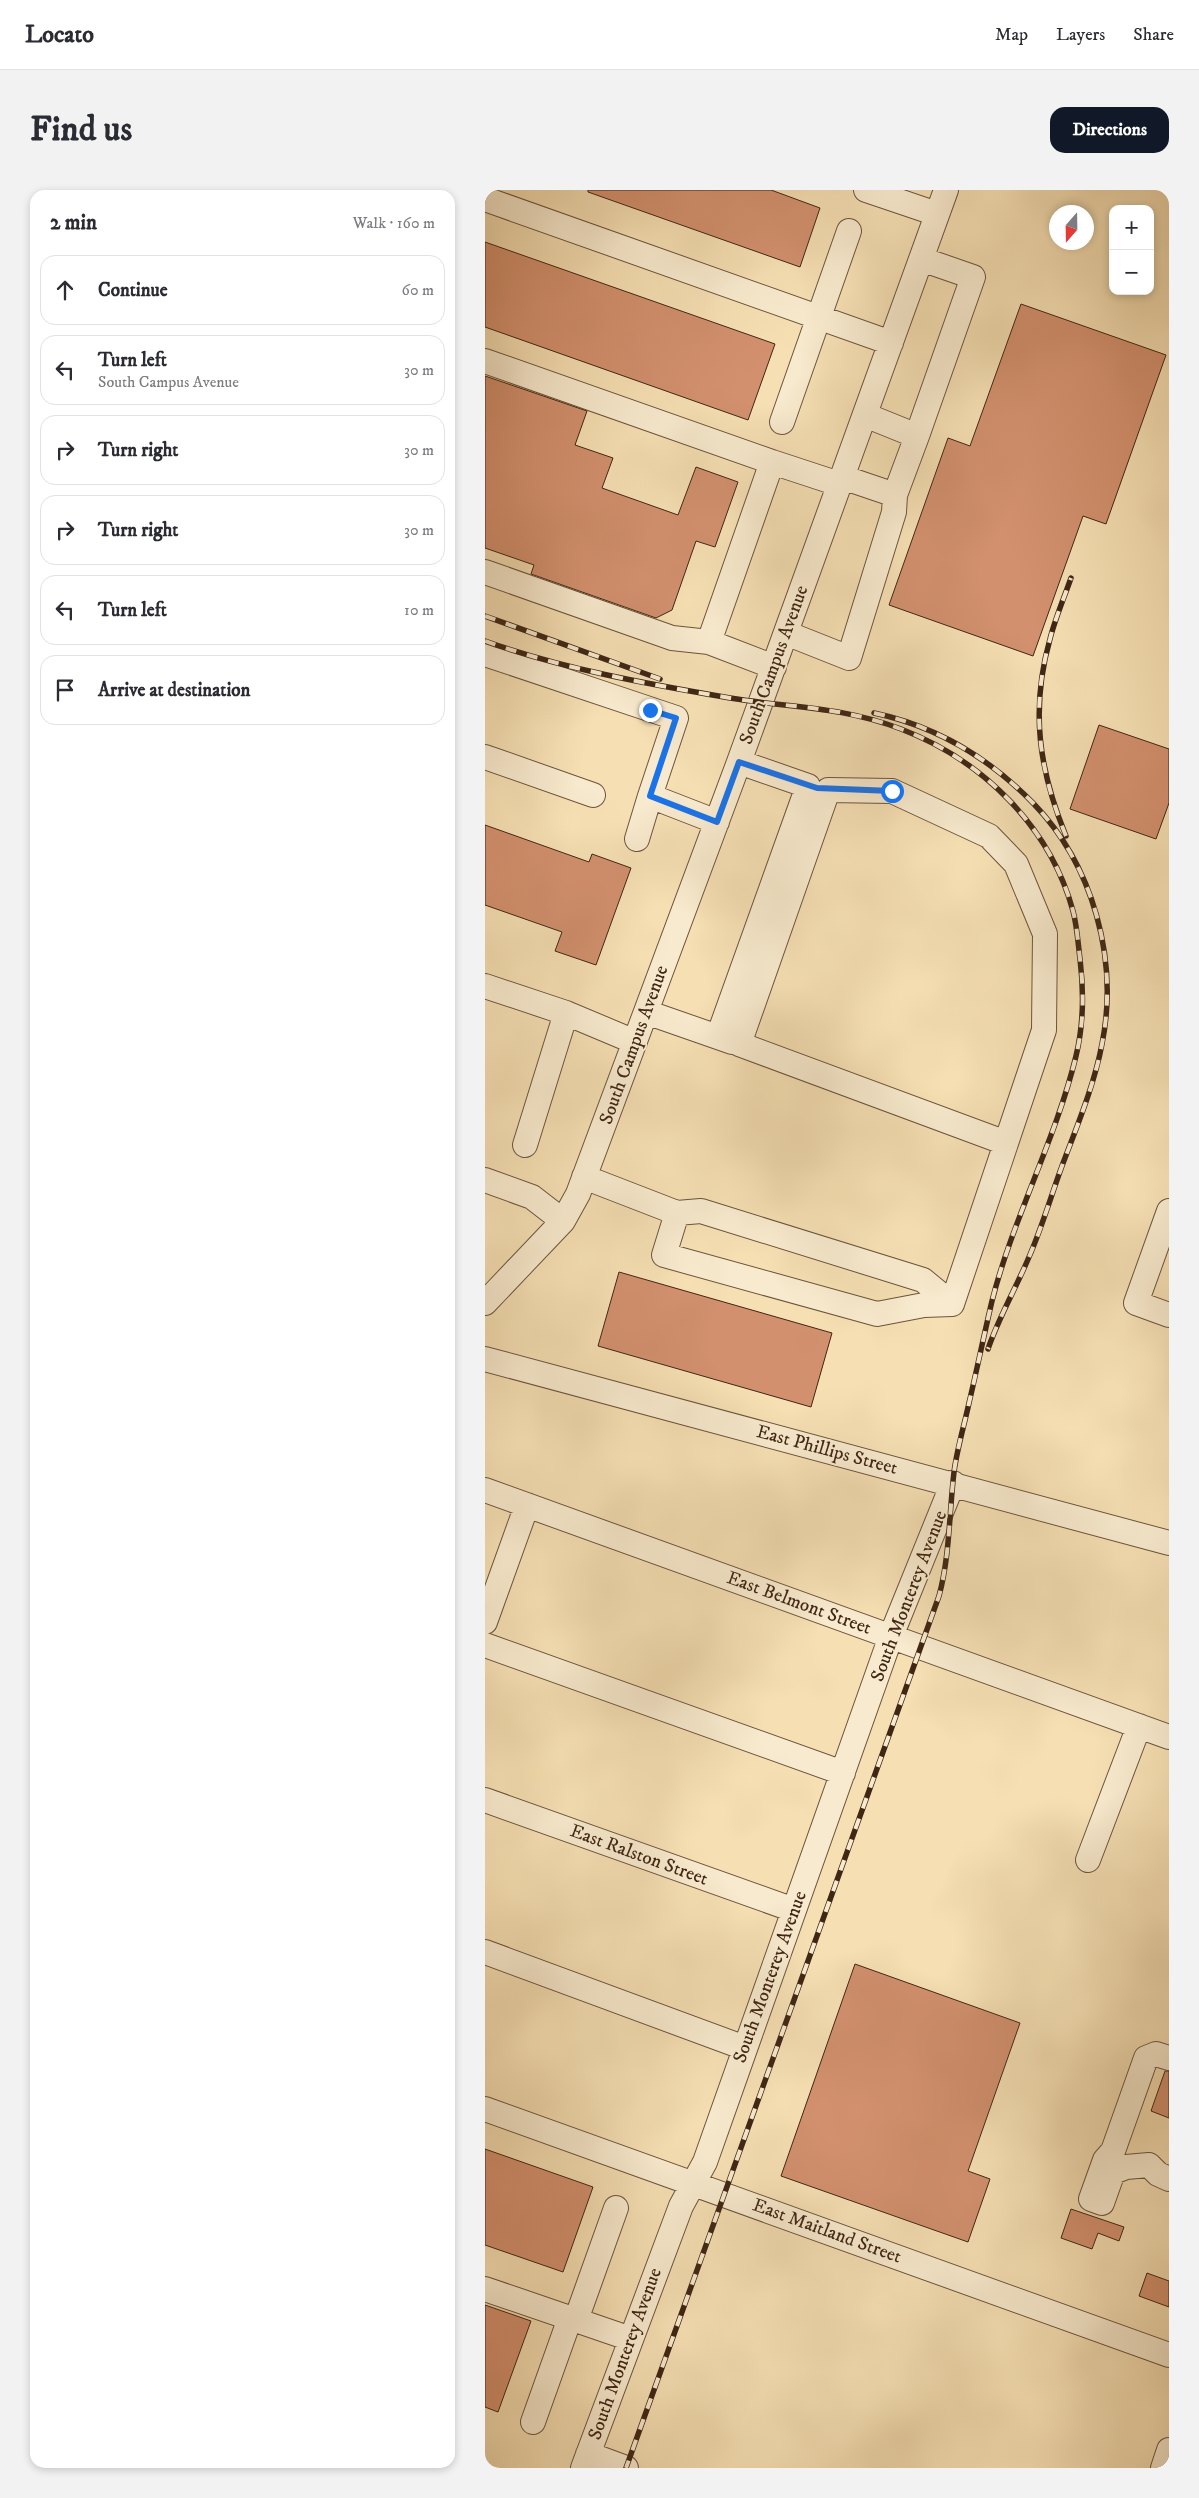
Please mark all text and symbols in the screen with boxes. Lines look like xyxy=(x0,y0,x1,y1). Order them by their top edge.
text: Locato xyxy=(25,20,94,50)
text: Map xyxy=(995,24,1028,46)
text: Layers xyxy=(1056,24,1105,46)
text: Share xyxy=(1133,24,1174,46)
button: Directions xyxy=(1050,107,1169,153)
text: Find us xyxy=(30,108,132,152)
north arrow xyxy=(1049,205,1094,250)
map controls xyxy=(1109,205,1154,295)
button: + xyxy=(1109,205,1154,250)
text: 2 min xyxy=(50,210,97,236)
text: Walk · 160 m xyxy=(353,213,435,233)
button: − xyxy=(1109,250,1154,295)
icon: ahead xyxy=(51,276,79,304)
text: Continue xyxy=(98,279,168,302)
text: 60 m xyxy=(402,280,434,300)
text: Turn left xyxy=(98,349,167,372)
icon: left xyxy=(51,356,79,384)
text: 30 m xyxy=(404,360,434,380)
text: South Campus Avenue xyxy=(98,372,239,392)
icon: right xyxy=(51,436,79,464)
text: Turn right xyxy=(98,439,178,462)
text: 30 m xyxy=(404,440,434,460)
icon: right xyxy=(51,516,79,544)
text: Turn right xyxy=(98,519,178,542)
text: 30 m xyxy=(404,520,434,540)
street label: South Campus Avenue xyxy=(735,582,813,748)
icon: left xyxy=(51,596,79,624)
text: Turn left xyxy=(98,599,167,622)
text: 10 m xyxy=(404,600,434,620)
icon: arrive xyxy=(51,676,79,704)
text: Arrive at destination xyxy=(98,679,250,702)
route end xyxy=(639,699,662,722)
route start xyxy=(881,780,904,803)
street label: South Campus Avenue xyxy=(595,962,673,1128)
street label: East Phillips Street xyxy=(754,1420,900,1480)
street label: South Monterey Avenue xyxy=(866,1507,952,1685)
street label: East Belmont Street xyxy=(724,1566,874,1640)
street label: East Ralston Street xyxy=(567,1819,711,1891)
street label: South Monterey Avenue xyxy=(728,1888,812,2066)
street label: East Maitland Street xyxy=(750,2193,904,2269)
street label: South Monterey Avenue xyxy=(583,2265,667,2443)

